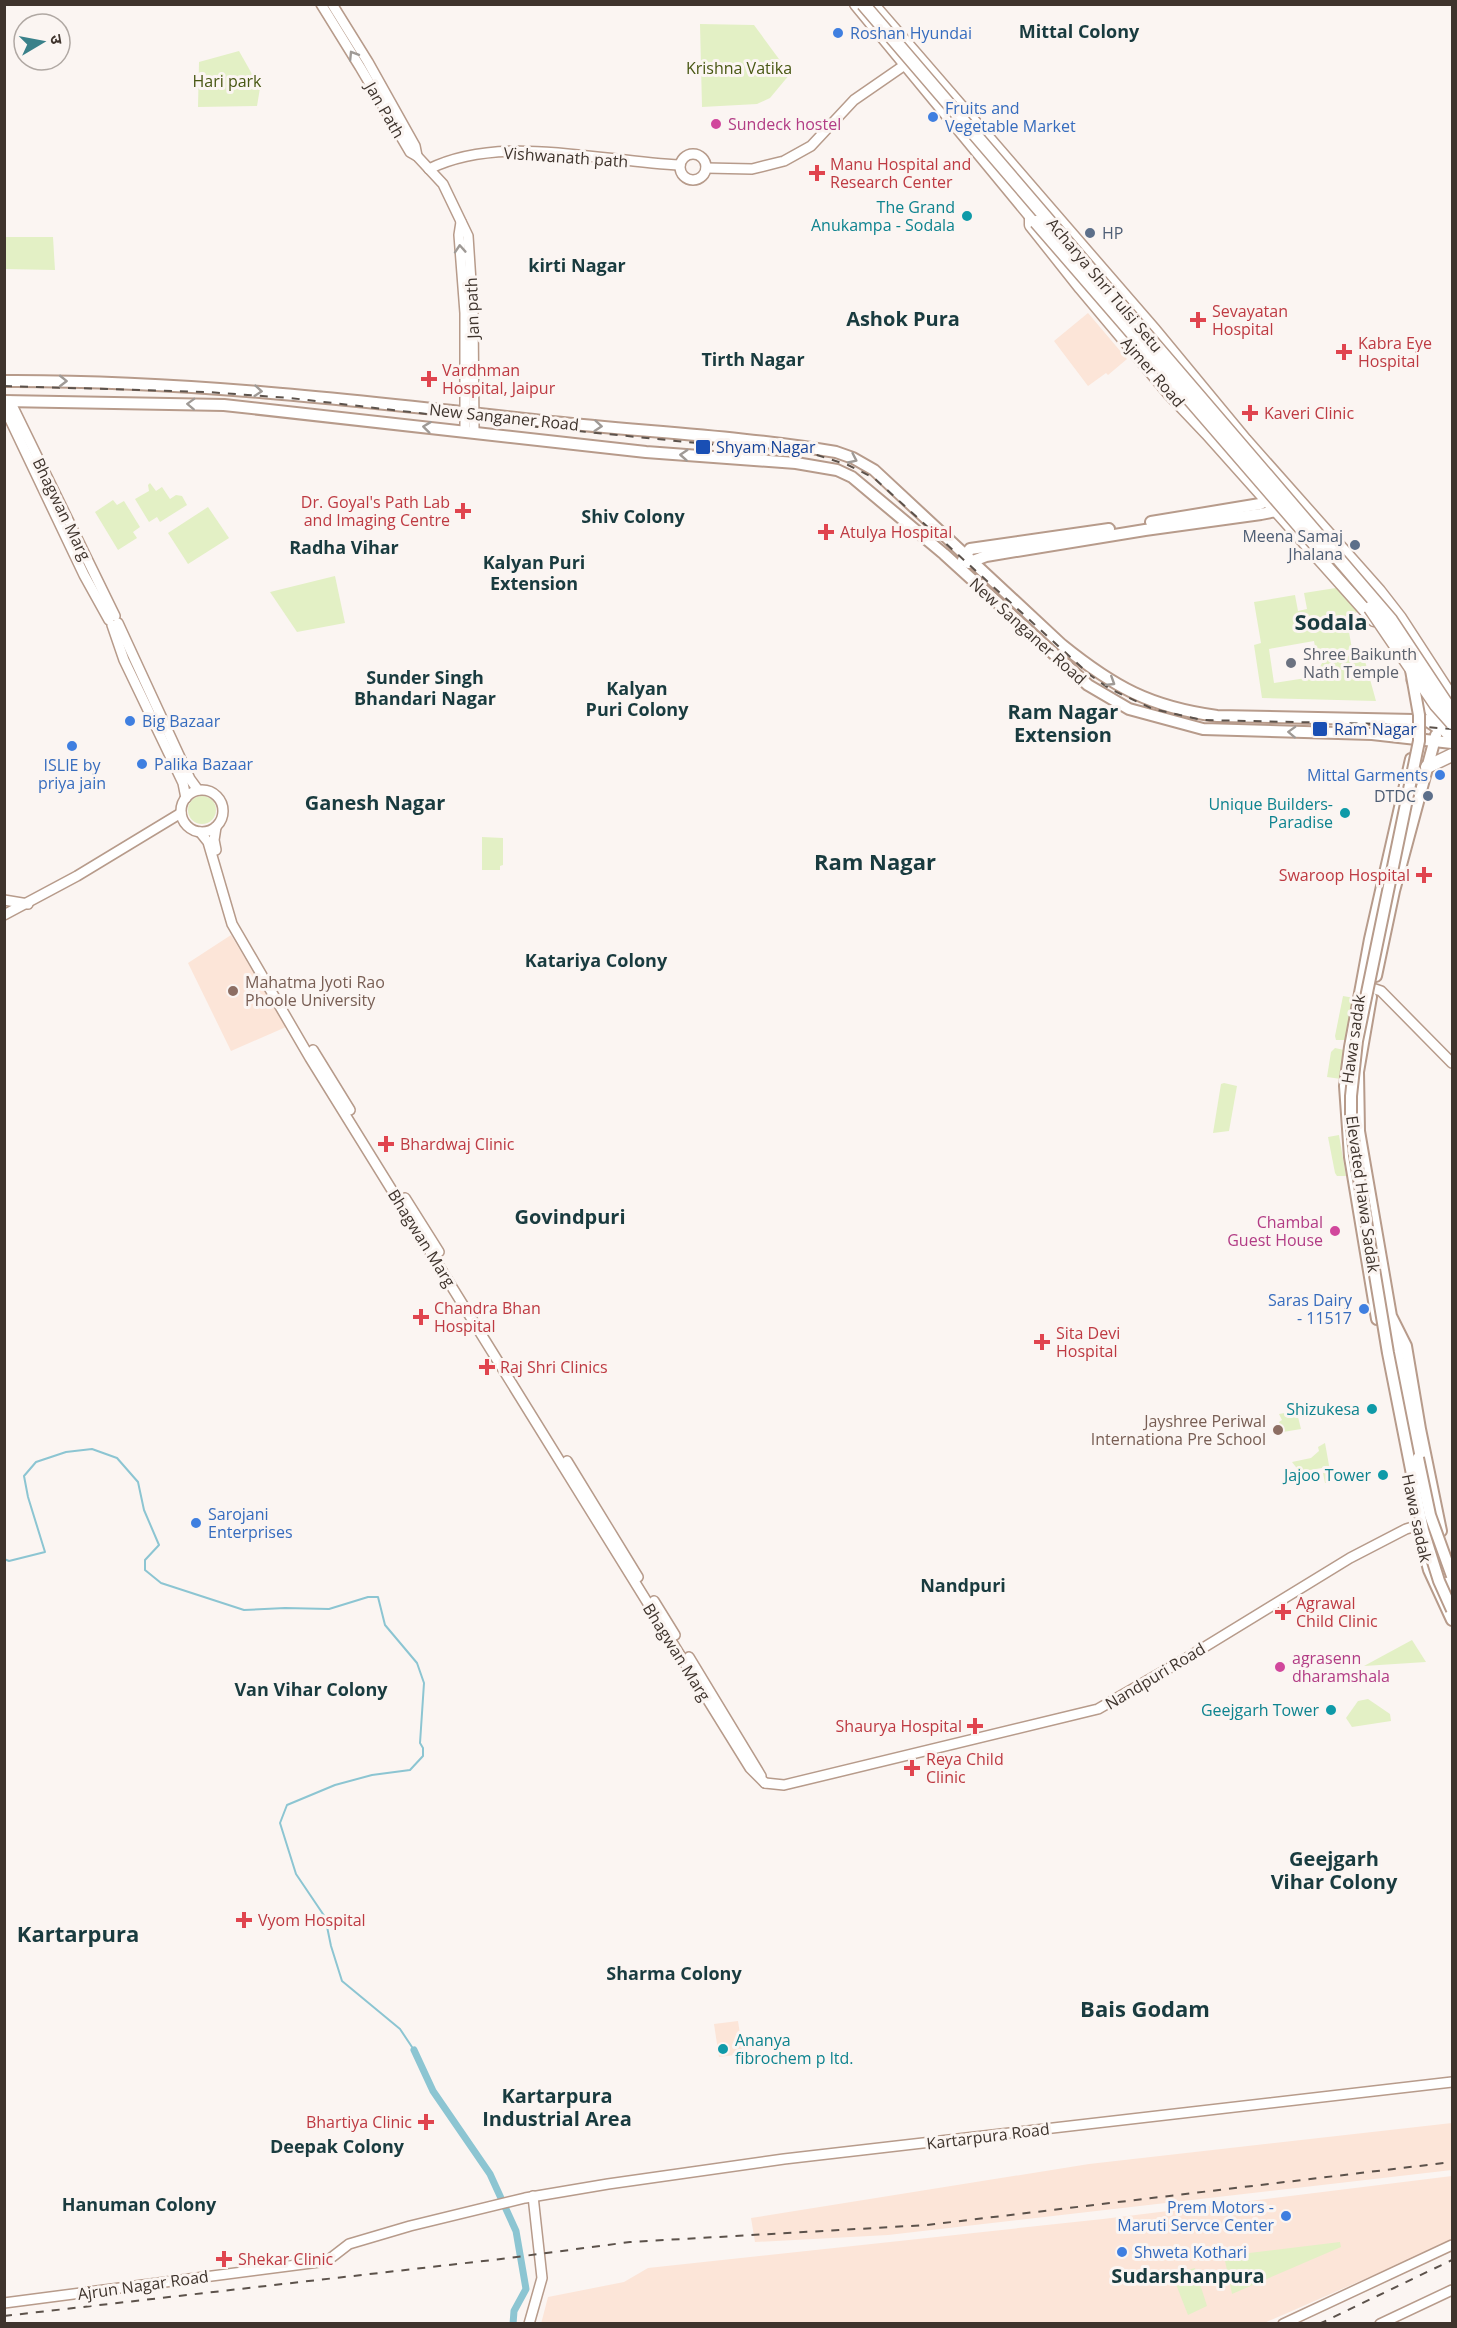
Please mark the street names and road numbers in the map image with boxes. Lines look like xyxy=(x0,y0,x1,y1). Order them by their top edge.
street label: Jan Path xyxy=(359,76,410,142)
street label: Vishwanath path xyxy=(503,142,629,172)
street label: Acharya Shri Tulsi Setu xyxy=(1042,213,1168,357)
street label: Jan path xyxy=(460,277,484,341)
street label: Ajmer Road xyxy=(1116,332,1190,412)
street label: New Sanganer Road xyxy=(428,398,580,436)
street label: Bhagwan Marg xyxy=(28,454,96,564)
street label: New Sanganer Road xyxy=(965,573,1091,689)
street label: Hawa sadak xyxy=(1336,992,1370,1085)
street label: Elevated Hawa Sadak xyxy=(1341,1114,1385,1275)
street label: Bhagwan Marg xyxy=(383,1185,461,1291)
street label: Hawa sadak xyxy=(1397,1472,1437,1565)
street label: Bhagwan Marg xyxy=(638,1599,716,1705)
street label: Nandpuri Road xyxy=(1101,1637,1209,1715)
street label: Kartarpura Road xyxy=(925,2118,1051,2154)
street label: Ajrun Nagar Road xyxy=(76,2265,210,2305)

